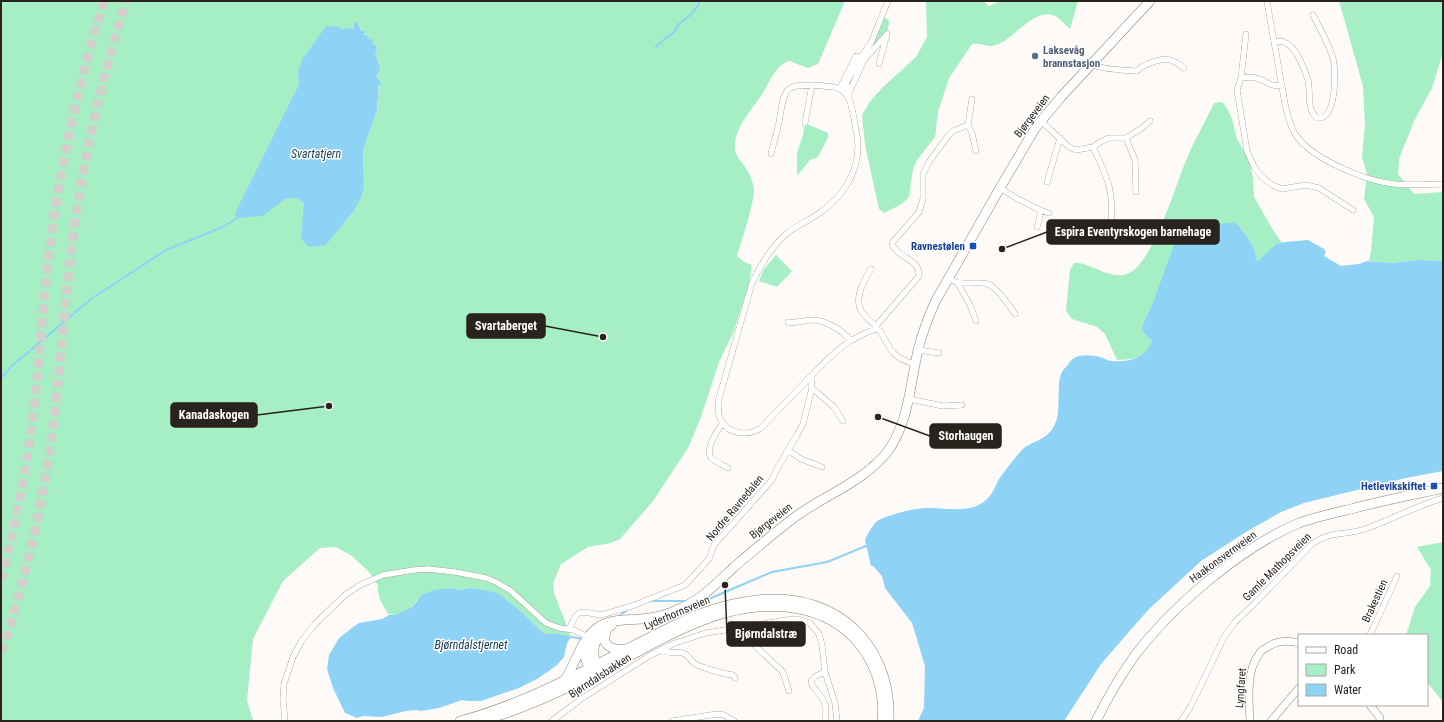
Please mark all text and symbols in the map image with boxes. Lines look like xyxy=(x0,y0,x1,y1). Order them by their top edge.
place label: Laksevåg brannstasjon xyxy=(1043,44,1100,70)
marker: Laksevåg brannstasjon xyxy=(1030,51,1040,61)
street label: Bjørgeveien xyxy=(1012,92,1052,140)
water label: Svartatjern xyxy=(291,147,341,161)
callout: Espira Eventyrskogen barnehage xyxy=(1047,220,1219,244)
text: Espira Eventyrskogen barnehage xyxy=(1055,225,1211,239)
place label: Ravnestølen xyxy=(911,240,965,253)
marker: Ravnestølen xyxy=(968,241,978,251)
callout: Svartaberget xyxy=(467,314,545,338)
text: Svartaberget xyxy=(475,319,537,333)
callout: Kanadaskogen xyxy=(171,403,257,427)
text: Kanadaskogen xyxy=(179,408,249,422)
callout: Storhaugen xyxy=(930,424,1001,448)
text: Storhaugen xyxy=(938,429,994,443)
street label: Nordre Ravnedalen xyxy=(704,472,766,544)
place label: Hetlevikskiftet xyxy=(1361,480,1427,493)
marker: Hetlevikskiftet xyxy=(1429,481,1439,491)
street label: Bjørgeveien xyxy=(747,500,795,542)
street label: Haakonsvernveien xyxy=(1187,528,1259,586)
street label: Gamle Mathopsveien xyxy=(1240,530,1314,604)
street label: Brakestien xyxy=(1359,578,1391,624)
street label: Lyderhornsveien xyxy=(642,593,712,633)
callout: Bjørndalstræ xyxy=(727,622,805,646)
text: Bjørndalstræ xyxy=(735,627,797,641)
legend xyxy=(1298,634,1428,706)
water label: Bjørndalstjernet xyxy=(435,638,508,652)
text: Road xyxy=(1334,643,1358,657)
street label: Bjørndalsbakken xyxy=(566,651,634,701)
text: Park xyxy=(1334,663,1356,677)
street label: Lyngfaret xyxy=(1233,667,1249,709)
text: Water xyxy=(1334,683,1362,697)

